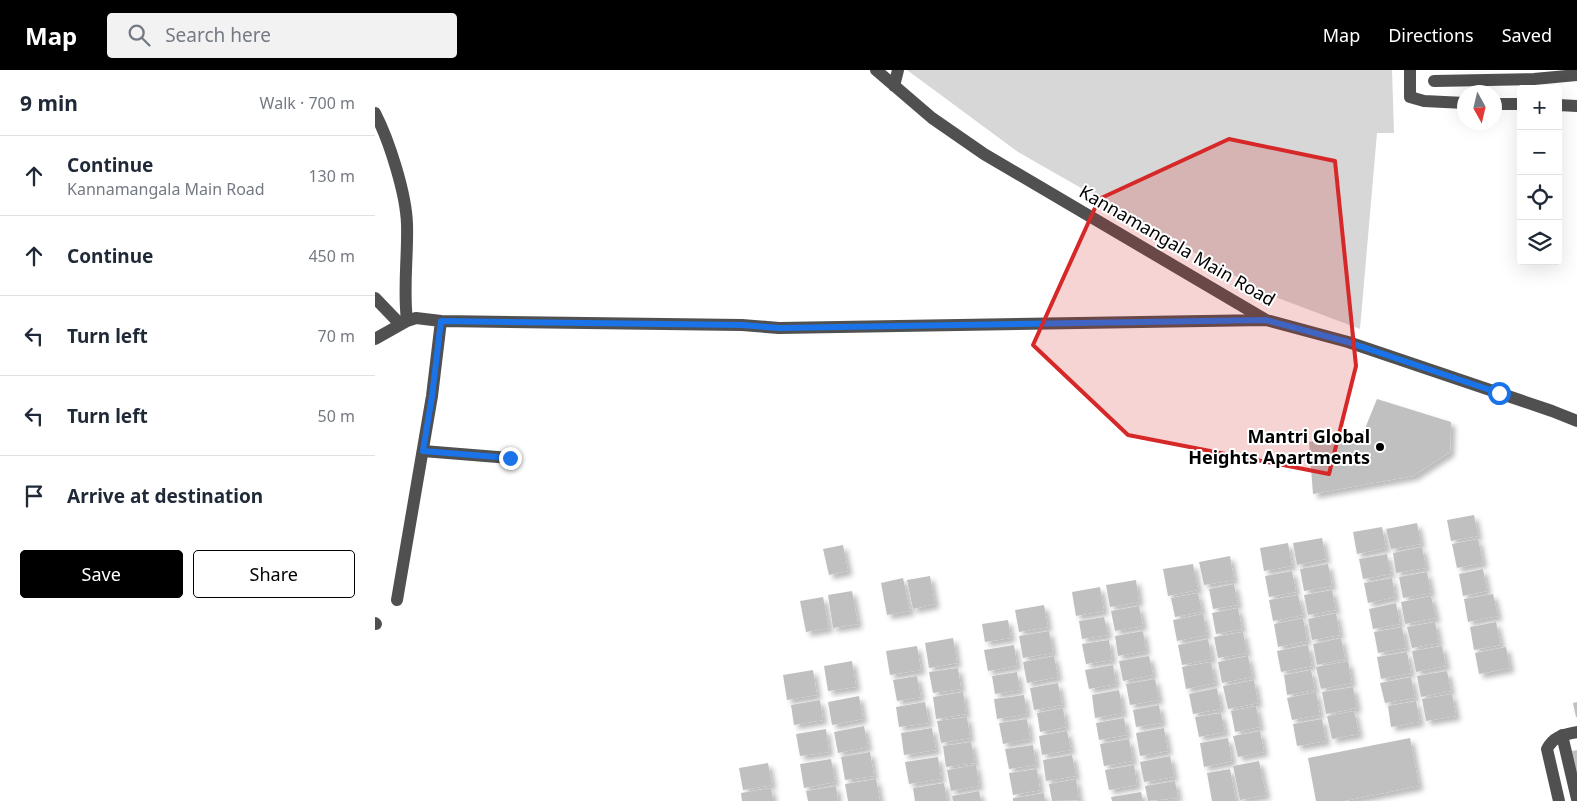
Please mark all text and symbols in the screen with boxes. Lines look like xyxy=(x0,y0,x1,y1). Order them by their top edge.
search box xyxy=(107,13,457,58)
text: Map xyxy=(25,19,77,52)
icon: search xyxy=(125,21,153,49)
text: Search here xyxy=(165,22,271,48)
text: Map xyxy=(1323,23,1360,47)
text: Directions xyxy=(1388,23,1474,47)
text: Saved xyxy=(1502,23,1552,47)
north arrow xyxy=(1457,85,1502,130)
map controls xyxy=(1517,85,1562,265)
button: + xyxy=(1517,85,1562,130)
text: 9 min xyxy=(20,89,78,117)
text: Walk · 700 m xyxy=(260,92,355,114)
button: − xyxy=(1517,130,1562,175)
text: Continue xyxy=(67,152,153,178)
icon: ahead xyxy=(20,162,48,190)
text: 130 m xyxy=(308,165,355,187)
button: locate xyxy=(1517,175,1562,220)
text: Kannamangala Main Road xyxy=(67,178,265,200)
street label: Kannamangala Main Road xyxy=(1075,179,1280,311)
button: layers xyxy=(1517,220,1562,265)
icon: ahead xyxy=(20,242,48,270)
text: Continue xyxy=(67,243,153,269)
text: 450 m xyxy=(308,245,355,267)
icon: left xyxy=(20,322,48,350)
text: Turn left xyxy=(67,323,148,349)
text: 70 m xyxy=(318,325,355,347)
route start xyxy=(1488,382,1511,405)
icon: left xyxy=(20,402,48,430)
text: Turn left xyxy=(67,403,148,429)
text: 50 m xyxy=(318,405,355,427)
place label: Mantri Global Heights Apartments xyxy=(1188,424,1370,469)
marker: Mantri Global Heights Apartments xyxy=(1374,441,1386,453)
route end xyxy=(499,447,522,470)
icon: arrive xyxy=(20,482,48,510)
text: Arrive at destination xyxy=(67,483,263,509)
button: Save xyxy=(20,550,183,598)
button: Share xyxy=(193,550,355,598)

